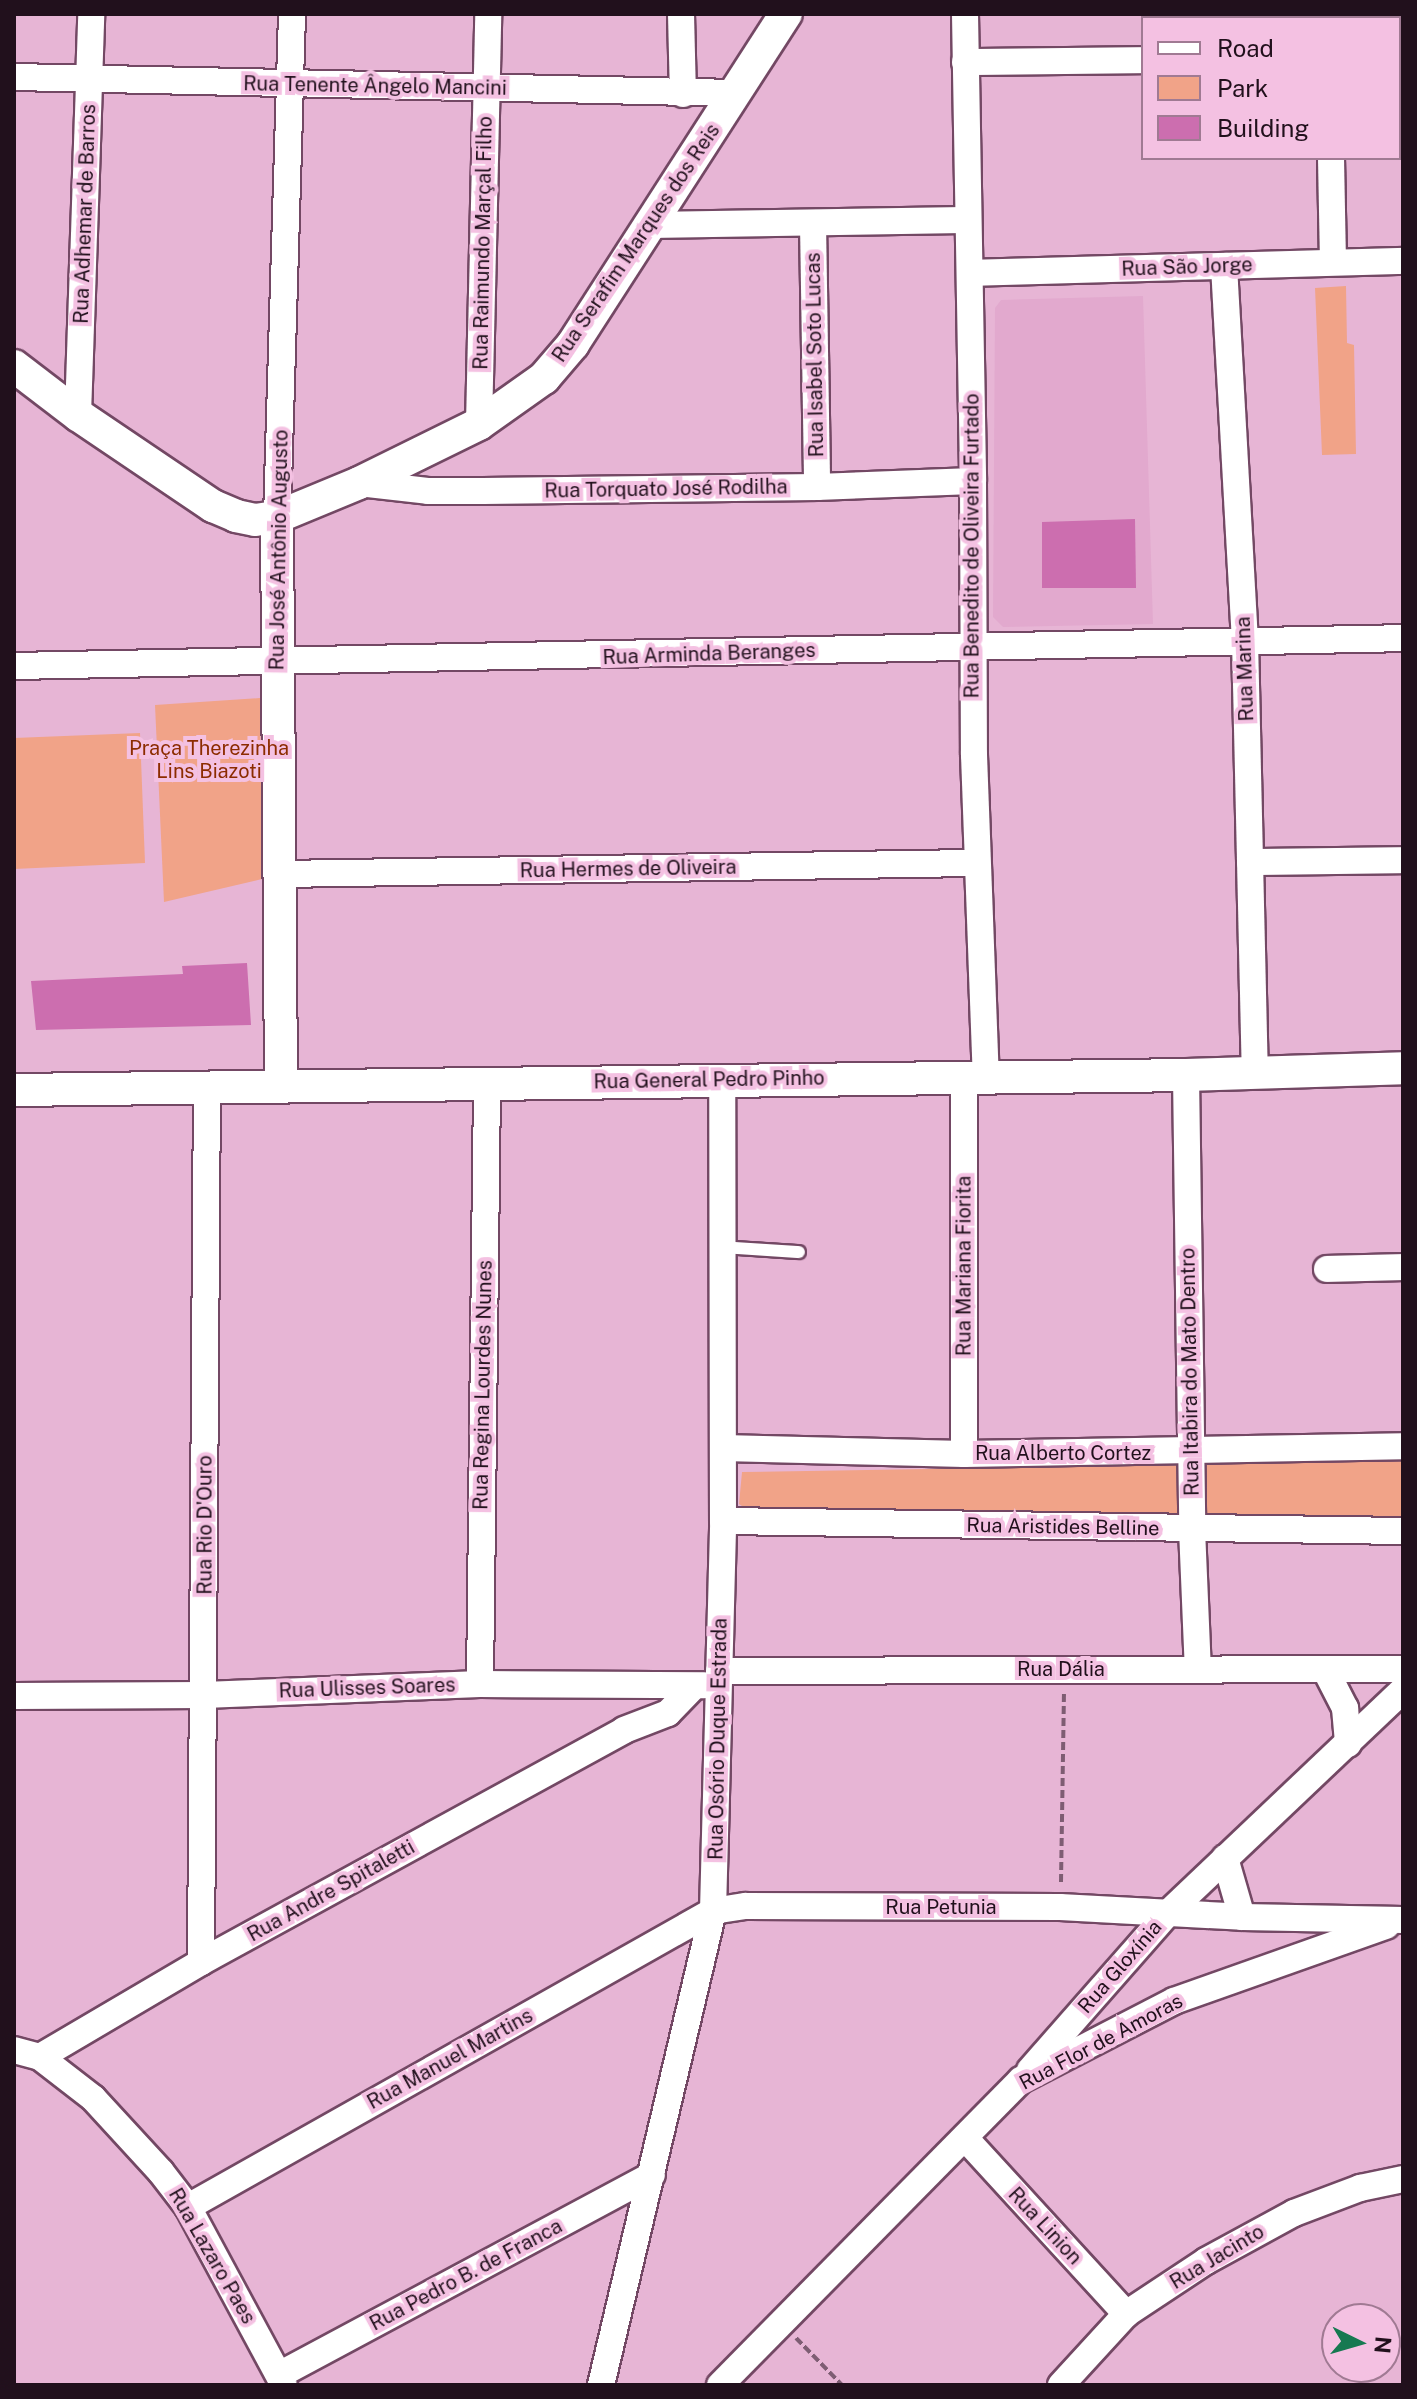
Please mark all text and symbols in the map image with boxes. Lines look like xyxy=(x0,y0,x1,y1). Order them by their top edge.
legend xyxy=(1141,16,1401,160)
text: Road xyxy=(1217,34,1274,62)
street label: Rua Tenente Ângelo Mancini xyxy=(243,72,507,100)
text: Park xyxy=(1217,74,1268,102)
street label: Rua Adhemar de Barros xyxy=(69,104,101,324)
text: Building xyxy=(1217,114,1309,142)
street label: Rua Raimundo Marçal Filho xyxy=(469,116,497,370)
street label: Rua Serafim Marques dos Reis xyxy=(547,119,725,367)
street label: Rua Isabel Soto Lucas xyxy=(801,252,829,458)
street label: Rua São Jorge xyxy=(1121,253,1253,281)
street label: Rua Benedito de Oliveira Furtado xyxy=(960,393,984,699)
street label: Rua José Antônio Augusto xyxy=(265,429,293,671)
street label: Rua Torquato José Rodilha xyxy=(544,475,788,503)
street label: Rua Marina xyxy=(1231,616,1259,722)
street label: Rua Arminda Beranges xyxy=(602,638,816,670)
park label: Praça Therezinha Lins Biazoti xyxy=(129,736,289,783)
street label: Rua Hermes de Oliveira xyxy=(519,855,737,883)
street label: Rua General Pedro Pinho xyxy=(593,1066,825,1094)
street label: Rua Mariana Fiorita xyxy=(952,1176,976,1356)
street label: Rua Itabira do Mato Dentro xyxy=(1176,1247,1204,1497)
street label: Rua Regina Lourdes Nunes xyxy=(469,1260,497,1510)
street label: Rua Alberto Cortez xyxy=(975,1441,1151,1465)
street label: Rua Rio D'Ouro xyxy=(193,1455,217,1595)
street label: Rua Aristides Belline xyxy=(966,1513,1160,1541)
street label: Rua Osório Duque Estrada xyxy=(704,1618,732,1860)
street label: Rua Dália xyxy=(1017,1657,1105,1681)
street label: Rua Ulisses Soares xyxy=(278,1673,456,1703)
street label: Rua Andre Spitaletti xyxy=(243,1835,419,1947)
street label: Rua Petunia xyxy=(885,1895,997,1919)
street label: Rua Gloxínia xyxy=(1073,1916,1167,2018)
street label: Rua Flor de Amoras xyxy=(1015,1989,1187,2095)
street label: Rua Manuel Martins xyxy=(363,2004,537,2114)
street label: Rua Linion xyxy=(1003,2182,1087,2270)
street label: Rua Lazaro Paes xyxy=(163,2184,261,2328)
street label: Rua Pedro B. de Franca xyxy=(365,2214,567,2336)
street label: Rua Jacinto xyxy=(1166,2220,1268,2294)
north arrow xyxy=(1321,2303,1401,2383)
text: N xyxy=(1369,2335,1397,2355)

